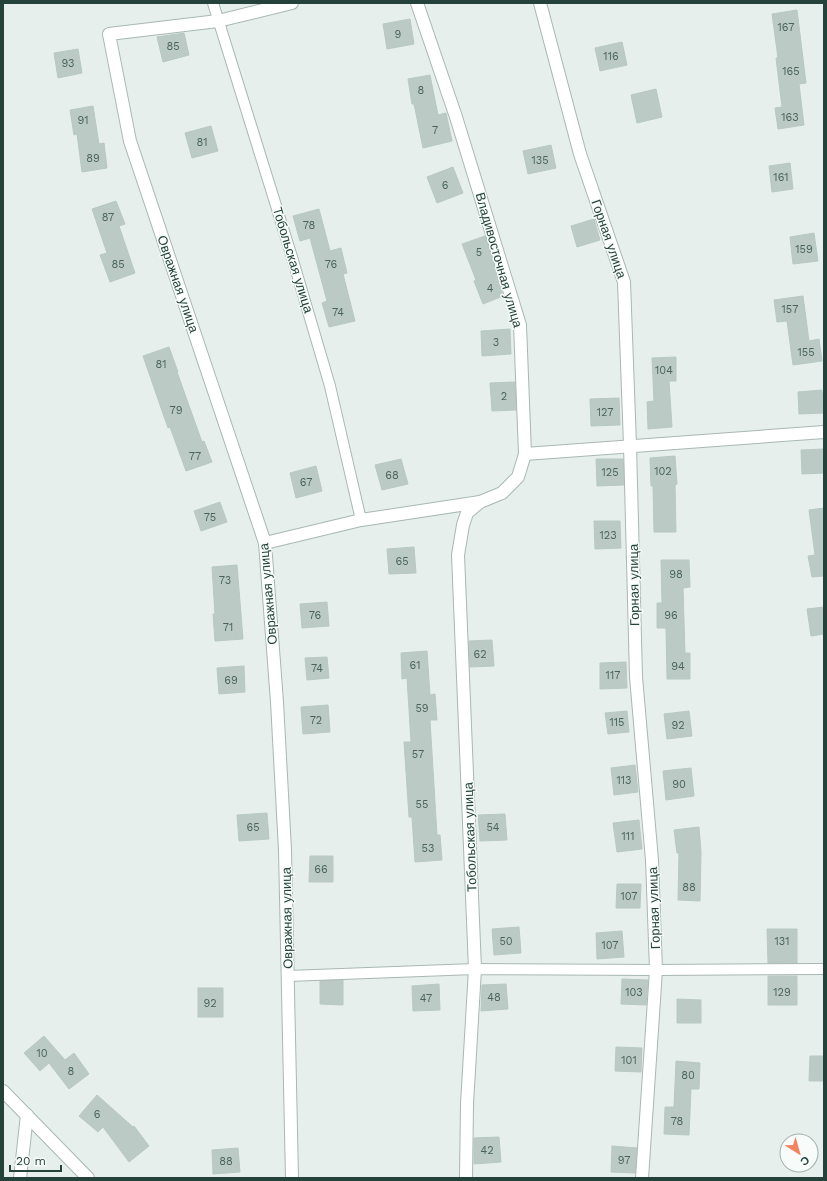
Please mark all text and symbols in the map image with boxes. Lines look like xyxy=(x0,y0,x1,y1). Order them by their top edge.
house number: 167 xyxy=(777,21,795,34)
house number: 9 xyxy=(395,28,402,41)
house number: 85 xyxy=(166,40,180,53)
house number: 116 xyxy=(603,50,619,63)
house number: 93 xyxy=(62,57,74,70)
house number: 165 xyxy=(782,65,800,78)
house number: 8 xyxy=(418,84,425,97)
house number: 163 xyxy=(781,111,799,124)
house number: 91 xyxy=(77,114,89,127)
house number: 7 xyxy=(432,124,438,137)
house number: 81 xyxy=(196,136,208,149)
house number: 89 xyxy=(86,152,100,165)
house number: 135 xyxy=(531,154,549,167)
house number: 161 xyxy=(773,171,789,184)
house number: 6 xyxy=(442,179,449,192)
street label: Владивосточная улица xyxy=(473,191,526,330)
street label: Горная улица xyxy=(589,198,630,281)
street label: Тобольская улица xyxy=(270,205,316,315)
house number: 87 xyxy=(102,211,114,224)
house number: 78 xyxy=(303,219,316,232)
street label: Овражная улица xyxy=(154,233,202,335)
house number: 159 xyxy=(795,243,813,256)
house number: 5 xyxy=(476,246,482,259)
house number: 85 xyxy=(111,258,125,271)
house number: 76 xyxy=(325,258,338,271)
house number: 4 xyxy=(487,282,494,295)
house number: 157 xyxy=(782,303,798,316)
house number: 74 xyxy=(332,306,344,319)
house number: 3 xyxy=(493,336,499,349)
house number: 155 xyxy=(797,346,815,359)
house number: 81 xyxy=(155,358,167,371)
house number: 104 xyxy=(655,364,673,377)
house number: 2 xyxy=(501,390,507,403)
house number: 79 xyxy=(170,404,183,417)
house number: 127 xyxy=(597,406,613,419)
house number: 77 xyxy=(189,450,201,463)
house number: 102 xyxy=(654,465,672,478)
house number: 125 xyxy=(601,466,619,479)
house number: 68 xyxy=(385,469,399,482)
house number: 67 xyxy=(300,476,312,489)
house number: 75 xyxy=(204,511,216,524)
house number: 123 xyxy=(599,529,617,542)
street label: Овражная улица xyxy=(256,542,280,645)
street label: Горная улица xyxy=(626,543,642,626)
house number: 65 xyxy=(395,555,409,568)
house number: 98 xyxy=(669,568,683,581)
house number: 73 xyxy=(219,574,231,587)
house number: 76 xyxy=(309,609,322,622)
house number: 96 xyxy=(664,609,678,622)
house number: 71 xyxy=(223,621,233,634)
house number: 62 xyxy=(473,648,487,661)
house number: 61 xyxy=(410,659,420,672)
house number: 94 xyxy=(671,660,685,673)
house number: 74 xyxy=(311,662,323,675)
house number: 117 xyxy=(606,669,620,682)
house number: 69 xyxy=(224,674,238,687)
house number: 59 xyxy=(415,702,429,715)
house number: 72 xyxy=(310,714,322,727)
house number: 115 xyxy=(610,716,624,729)
house number: 92 xyxy=(671,719,685,732)
house number: 57 xyxy=(412,748,424,761)
house number: 113 xyxy=(617,774,632,787)
house number: 90 xyxy=(672,778,686,791)
street label: Тобольская улица xyxy=(461,781,479,892)
house number: 55 xyxy=(416,798,428,811)
house number: 65 xyxy=(246,821,260,834)
house number: 54 xyxy=(486,821,500,834)
house number: 111 xyxy=(622,830,634,843)
house number: 53 xyxy=(422,842,434,855)
house number: 66 xyxy=(314,863,328,876)
street label: Овражная улица xyxy=(279,866,295,969)
street label: Горная улица xyxy=(645,866,663,949)
house number: 88 xyxy=(682,881,696,894)
house number: 107 xyxy=(620,890,638,903)
house number: 50 xyxy=(499,935,513,948)
house number: 131 xyxy=(775,935,790,948)
house number: 107 xyxy=(601,939,619,952)
house number: 103 xyxy=(625,986,643,999)
house number: 129 xyxy=(773,986,791,999)
house number: 48 xyxy=(487,991,501,1004)
house number: 47 xyxy=(420,992,432,1005)
house number: 92 xyxy=(203,997,217,1010)
house number: 10 xyxy=(36,1047,48,1060)
house number: 101 xyxy=(621,1054,637,1067)
house number: 8 xyxy=(68,1065,75,1078)
house number: 80 xyxy=(681,1069,695,1082)
house number: 6 xyxy=(94,1108,101,1121)
house number: 78 xyxy=(671,1115,684,1128)
north arrow xyxy=(779,1133,819,1173)
house number: 42 xyxy=(480,1144,494,1157)
scale bar xyxy=(10,1147,61,1173)
text: С xyxy=(798,1153,812,1168)
text: 20 m xyxy=(16,1154,46,1168)
house number: 97 xyxy=(618,1154,630,1167)
house number: 88 xyxy=(219,1155,233,1168)

